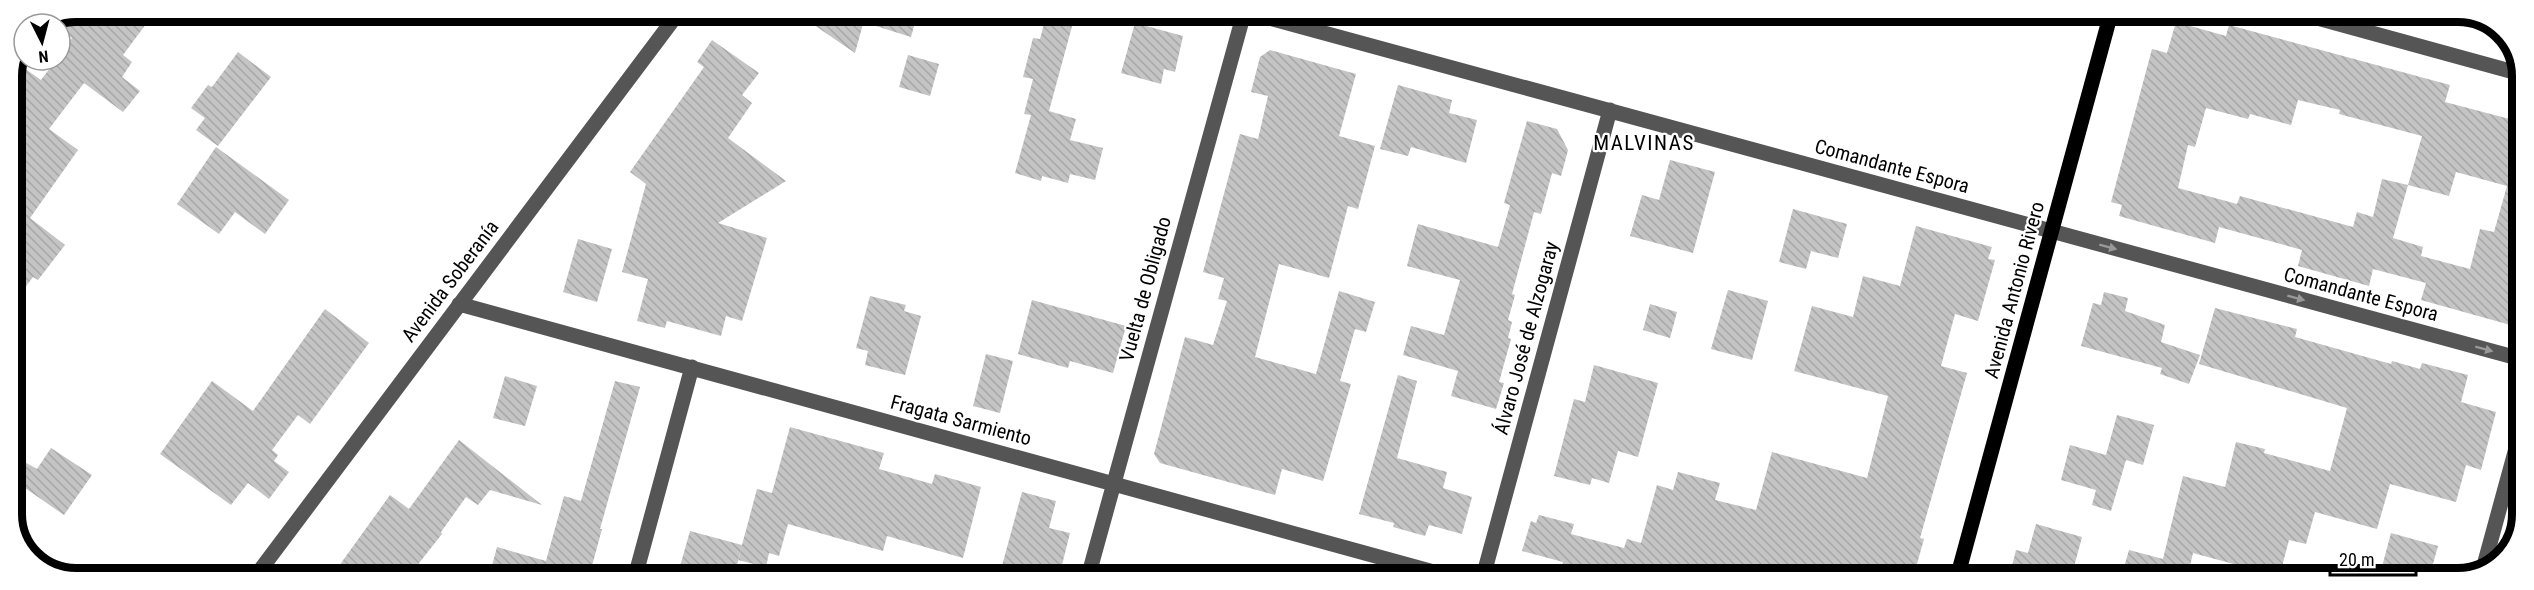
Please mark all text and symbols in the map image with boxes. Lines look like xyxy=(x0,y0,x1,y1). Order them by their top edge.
north arrow xyxy=(12,12,72,72)
text: N xyxy=(38,46,49,66)
district label: MALVINAS xyxy=(1593,131,1695,155)
street label: Comandante Espora xyxy=(1812,134,1972,198)
street label: Avenida Antonio Rivero xyxy=(1979,199,2049,381)
street label: Vuelta de Obligado xyxy=(1114,214,1176,364)
street label: Avenida Soberanía xyxy=(396,215,504,347)
street label: Álvaro José de Alzogaray xyxy=(1489,239,1563,437)
one-way arrow xyxy=(2099,242,2117,252)
street label: Comandante Espora xyxy=(2281,262,2441,326)
one-way arrow xyxy=(2287,294,2305,303)
one-way arrow xyxy=(2475,345,2493,355)
street label: Fragata Sarmiento xyxy=(888,390,1034,450)
scale bar xyxy=(2330,539,2416,577)
text: 20 m xyxy=(2339,549,2374,570)

